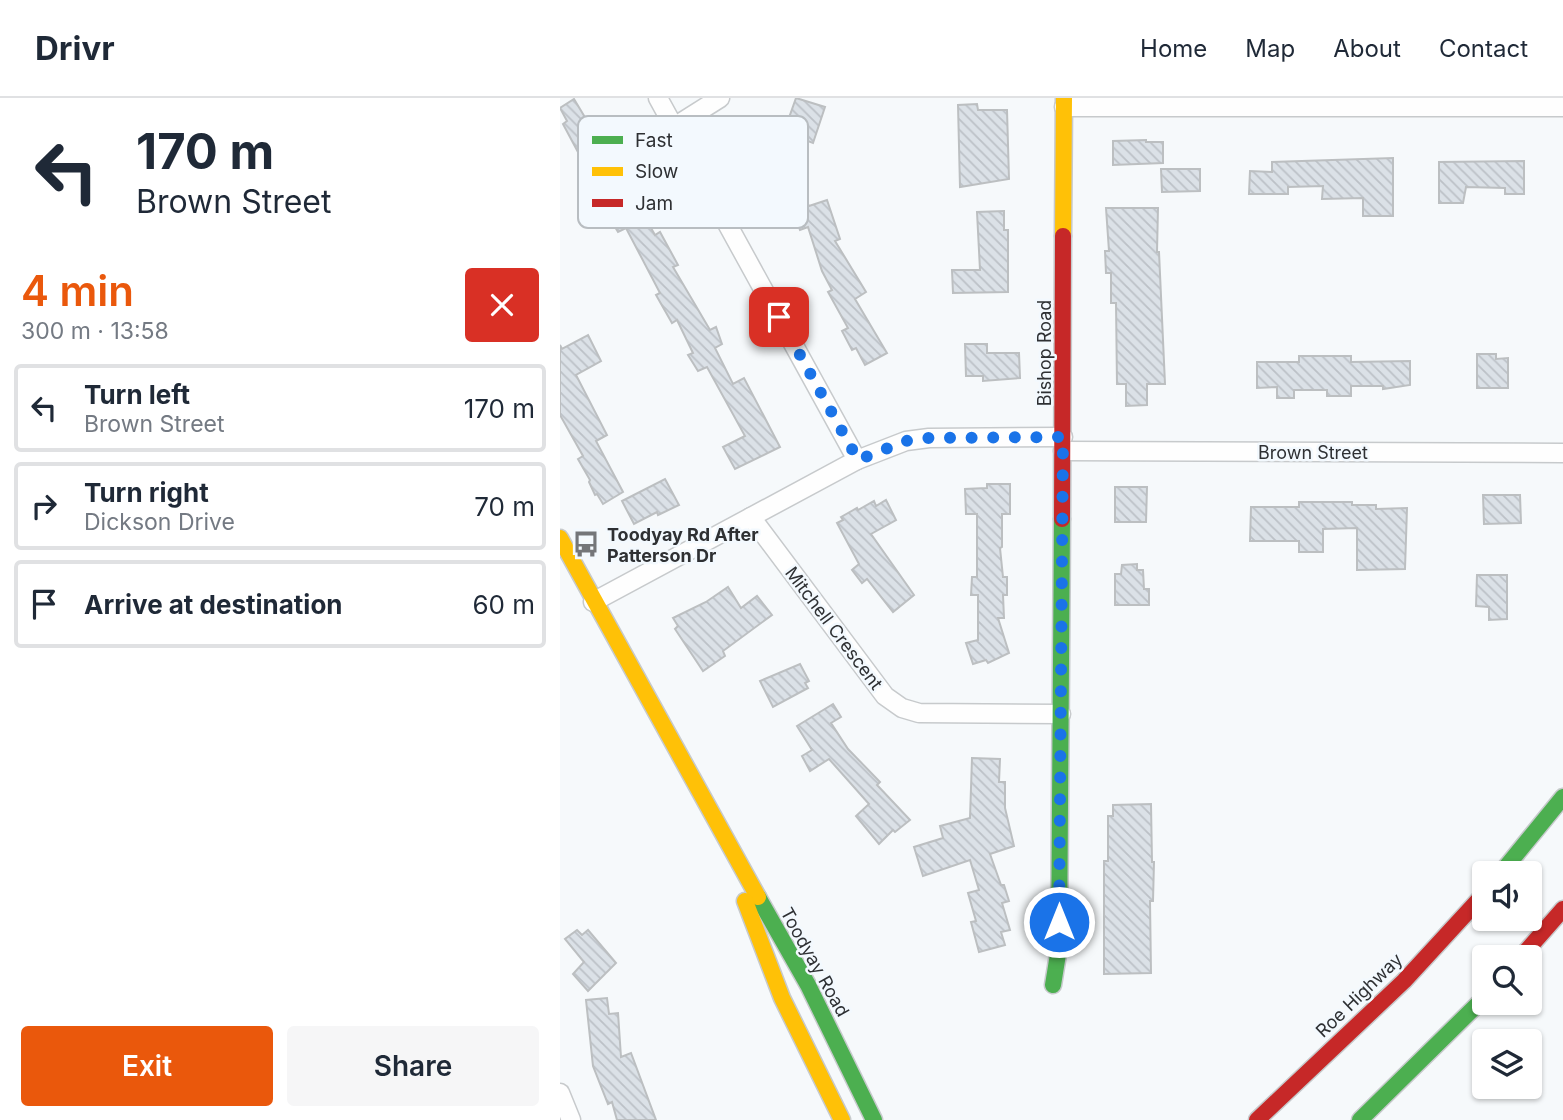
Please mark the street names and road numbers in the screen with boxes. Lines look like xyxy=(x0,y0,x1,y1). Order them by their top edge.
street label: Bishop Road xyxy=(1034,300,1055,406)
street label: Brown Street xyxy=(1258,442,1368,463)
street label: Mitchell Crescent xyxy=(781,562,887,694)
street label: Toodyay Road xyxy=(776,904,854,1020)
street label: Roe Highway xyxy=(1312,949,1406,1041)

